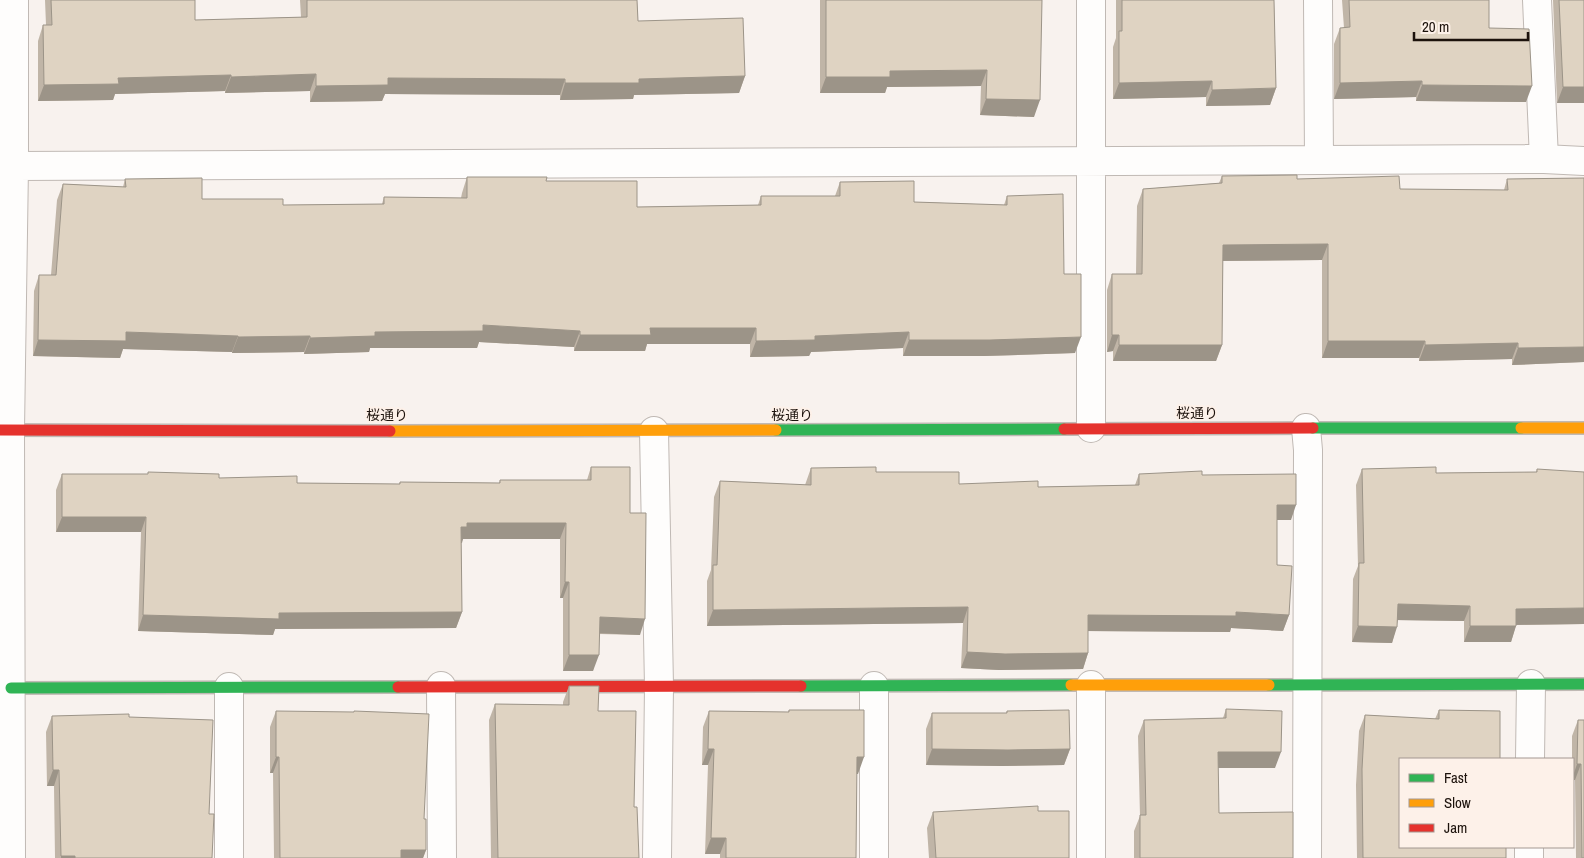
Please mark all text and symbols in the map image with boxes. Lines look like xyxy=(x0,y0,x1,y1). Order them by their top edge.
scale bar xyxy=(1414,10,1528,42)
text: 20 m xyxy=(1422,16,1449,37)
street label: 桜通り xyxy=(1176,404,1218,422)
street label: 桜通り xyxy=(366,406,408,424)
street label: 桜通り xyxy=(771,406,813,424)
legend xyxy=(1399,758,1574,848)
text: Fast xyxy=(1444,767,1468,788)
text: Slow xyxy=(1444,792,1471,813)
text: Jam xyxy=(1444,817,1467,838)

